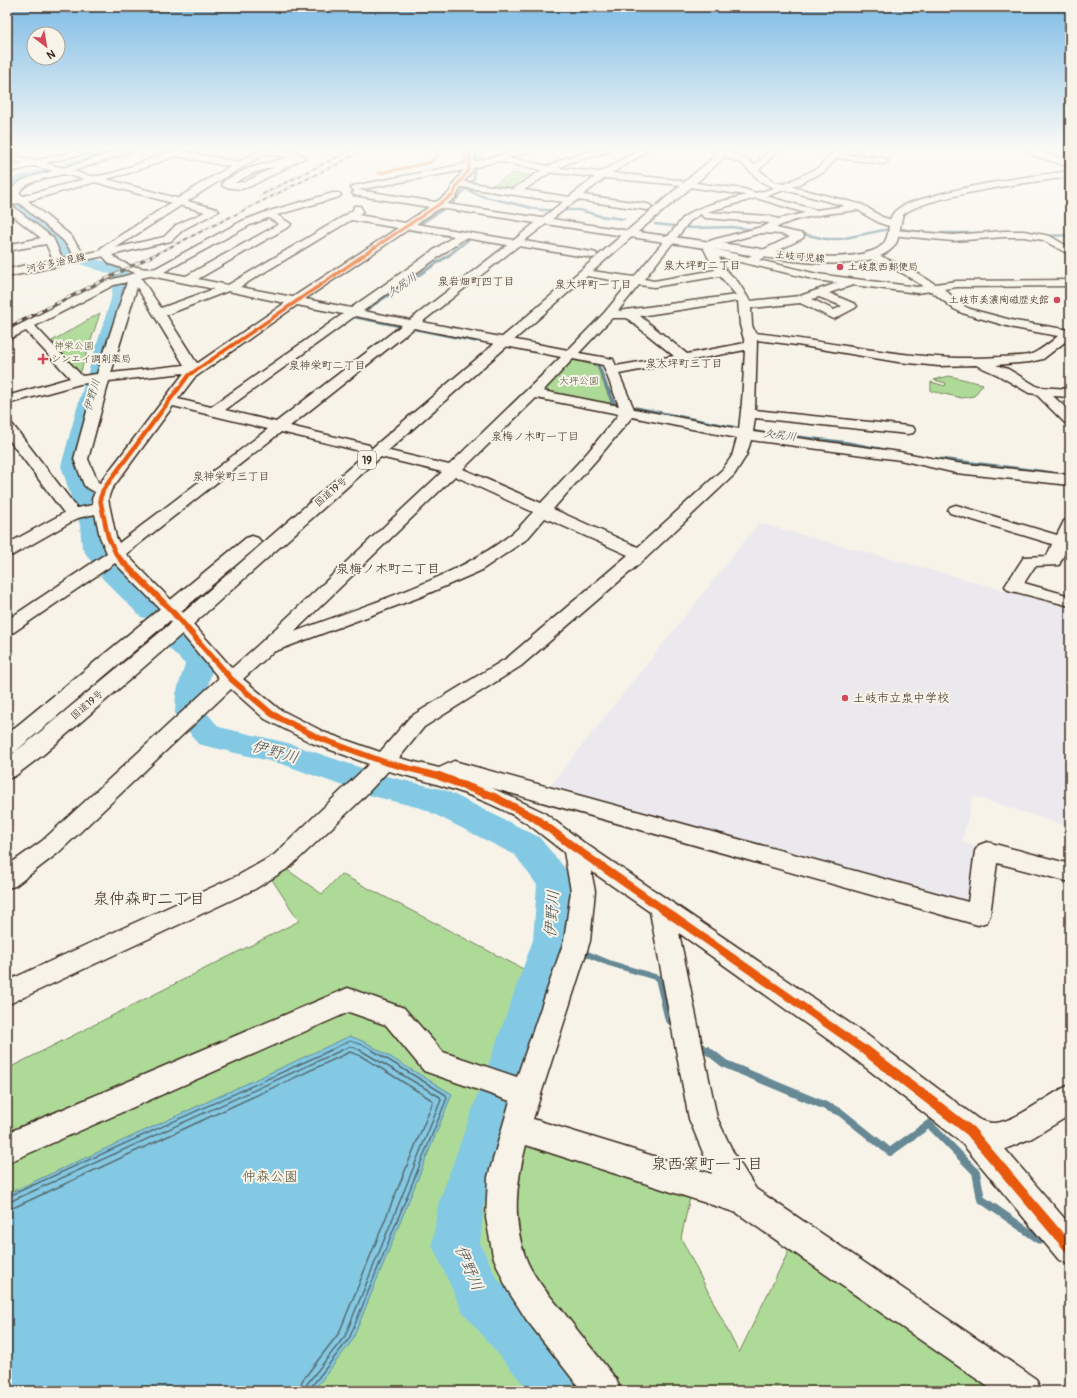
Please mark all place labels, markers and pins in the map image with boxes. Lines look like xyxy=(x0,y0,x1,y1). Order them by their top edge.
place label: 土岐泉西郵便局 xyxy=(848,261,918,273)
marker: 土岐泉西郵便局 xyxy=(835,262,845,272)
place label: 土岐市美濃陶磁歴史館 xyxy=(949,294,1049,306)
marker: 土岐市美濃陶磁歴史館 xyxy=(1052,295,1062,305)
place label: シンエイ調剤薬局 xyxy=(51,353,131,365)
marker: シンエイ調剤薬局 xyxy=(38,354,48,364)
place label: 土岐市立泉中学校 xyxy=(853,691,949,706)
marker: 土岐市立泉中学校 xyxy=(840,693,850,703)

